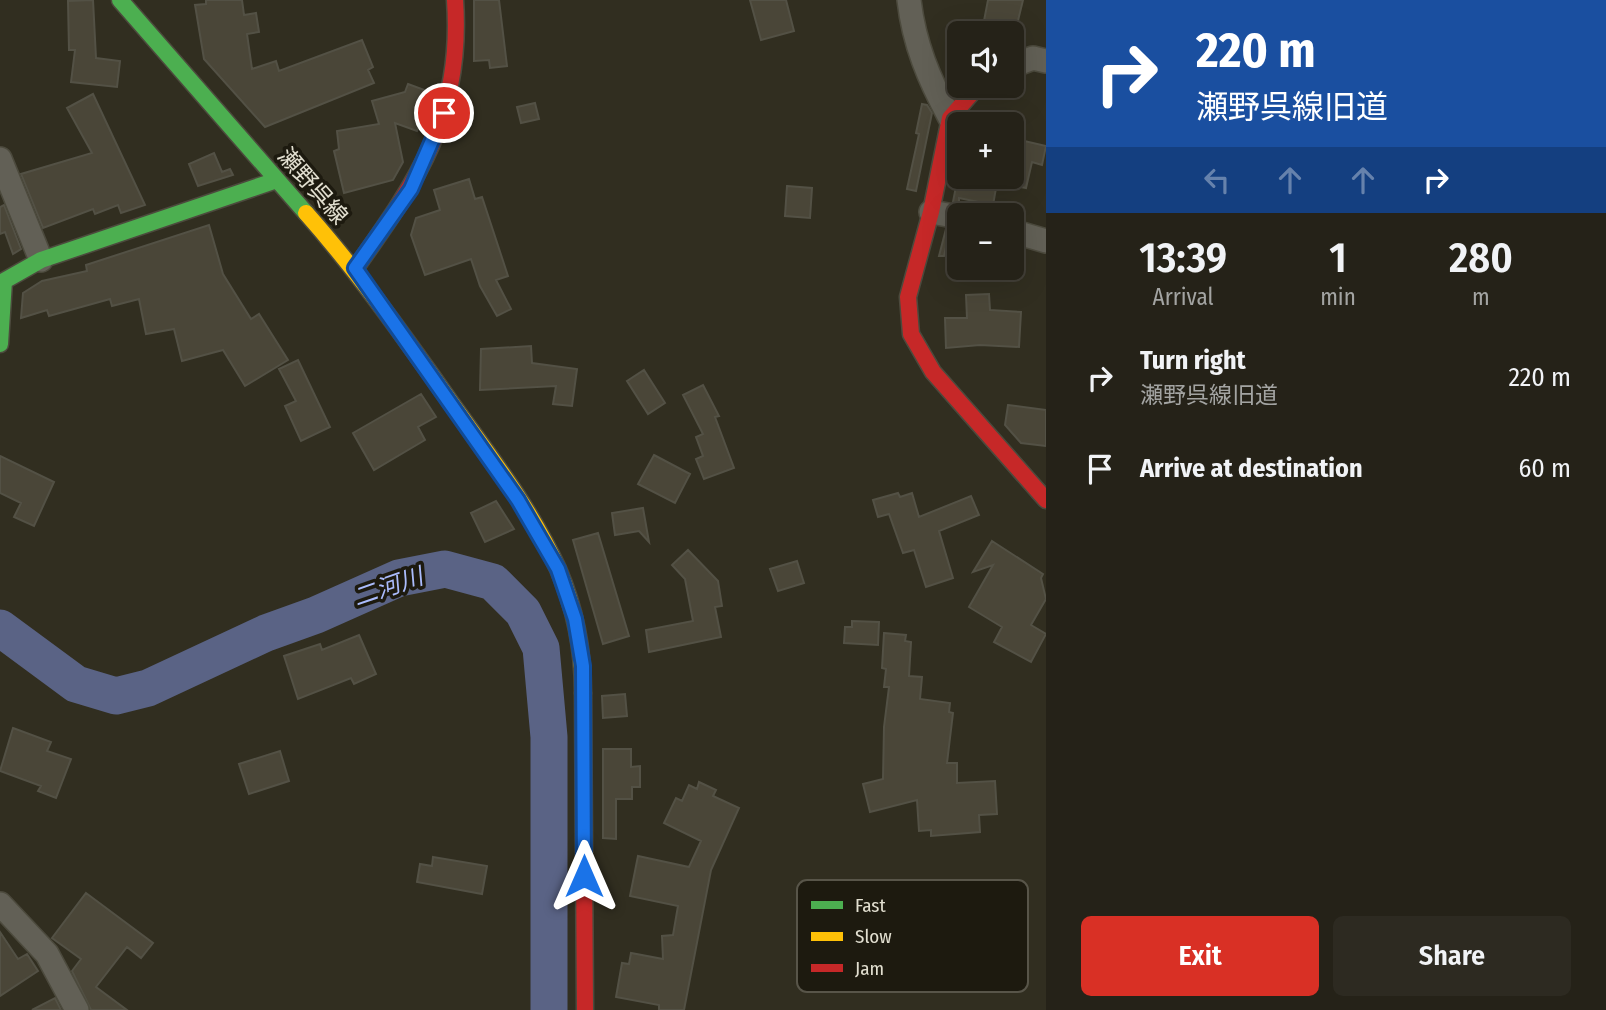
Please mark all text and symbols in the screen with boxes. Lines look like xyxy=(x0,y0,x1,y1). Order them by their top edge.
map controls xyxy=(947,21,1024,280)
button: sound xyxy=(947,21,1024,98)
text: 220 m xyxy=(1196,21,1316,80)
icon: right xyxy=(1081,28,1172,119)
pin xyxy=(414,83,474,143)
text: 瀬野呉線旧道 xyxy=(1196,88,1388,126)
icon: arrive xyxy=(425,94,463,132)
button: + xyxy=(947,112,1024,189)
street label: 瀬野呉線 xyxy=(272,142,354,230)
icon: left xyxy=(1198,161,1236,199)
icon: ahead xyxy=(1271,161,1309,199)
icon: ahead xyxy=(1344,161,1382,199)
icon: right xyxy=(1417,161,1455,199)
button: − xyxy=(947,203,1024,280)
text: 13:39 xyxy=(1139,233,1227,283)
text: 1 xyxy=(1329,233,1347,283)
text: 280 xyxy=(1449,233,1513,283)
text: Arrival xyxy=(1153,283,1214,311)
text: min xyxy=(1320,283,1356,311)
text: m xyxy=(1472,283,1490,311)
text: Turn right xyxy=(1140,345,1246,376)
icon: right xyxy=(1081,359,1119,397)
text: 220 m xyxy=(1508,362,1571,393)
text: 瀬野呉線旧道 xyxy=(1140,381,1278,409)
icon: arrive xyxy=(1081,450,1119,488)
text: Arrive at destination xyxy=(1140,453,1363,484)
text: 60 m xyxy=(1518,453,1571,484)
water label: 二河川 xyxy=(349,561,429,612)
position arrow xyxy=(547,839,621,913)
legend xyxy=(797,880,1028,992)
text: Fast xyxy=(855,894,886,917)
button: Exit xyxy=(1081,916,1319,996)
button: Share xyxy=(1333,916,1571,996)
text: Slow xyxy=(855,925,892,948)
text: Jam xyxy=(855,957,884,980)

